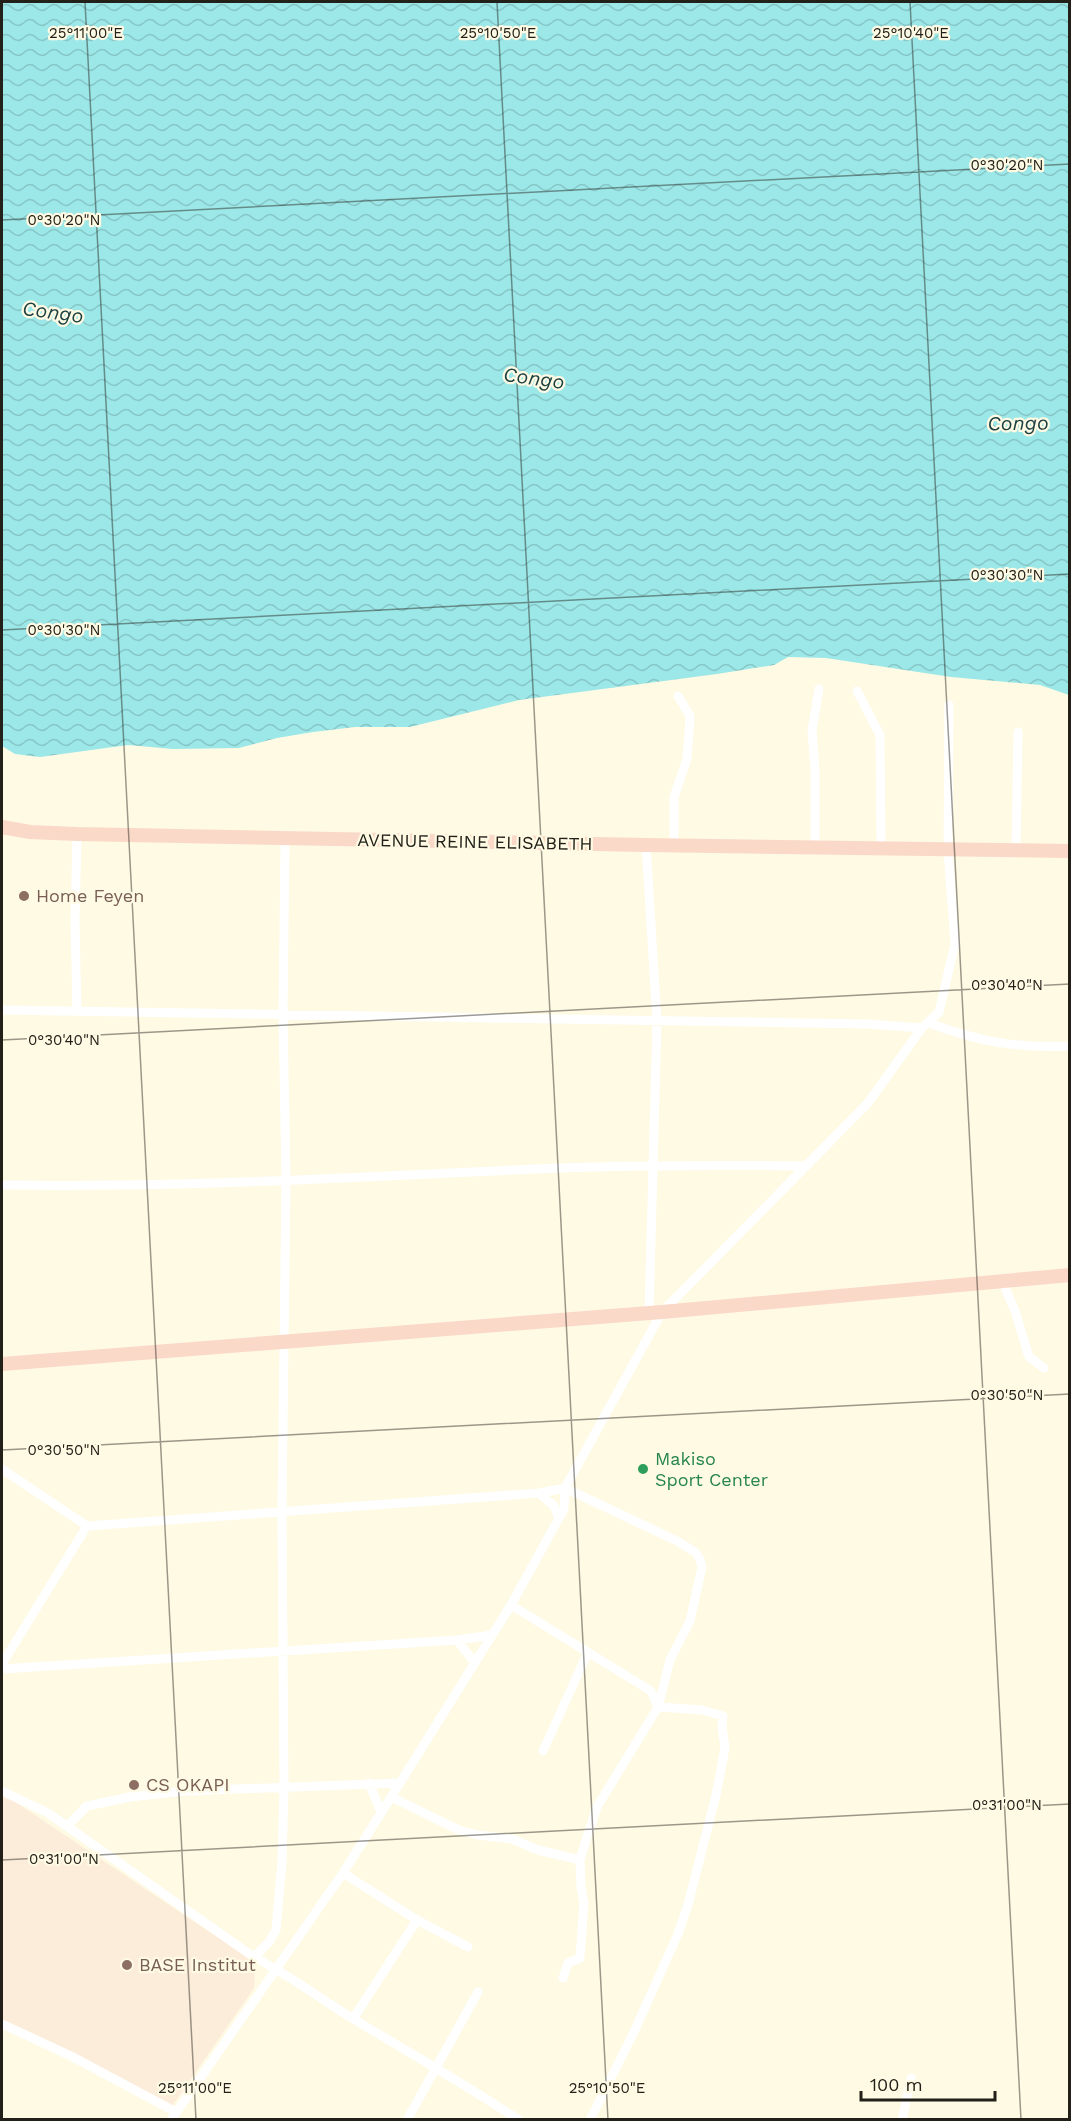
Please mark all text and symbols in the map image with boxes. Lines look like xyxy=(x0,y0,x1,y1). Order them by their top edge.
text: 25°11'00"E xyxy=(49,24,123,42)
text: 25°10'50"E xyxy=(460,24,536,42)
text: 25°10'40"E xyxy=(873,24,949,42)
text: 0°30'20"N xyxy=(971,156,1043,174)
text: 0°30'20"N xyxy=(28,211,100,229)
water label: Congo xyxy=(21,296,85,328)
water label: Congo xyxy=(502,362,566,394)
water label: Congo xyxy=(987,410,1049,436)
text: 0°30'30"N xyxy=(971,566,1043,584)
text: 0°30'30"N xyxy=(28,621,100,639)
street label: AVENUE REINE ELISABETH xyxy=(357,829,593,854)
place label: Home Feyen xyxy=(36,885,144,906)
marker: Home Feyen xyxy=(17,889,31,903)
text: 0°30'40"N xyxy=(971,976,1043,994)
text: 0°30'40"N xyxy=(28,1031,100,1049)
text: 0°30'50"N xyxy=(971,1386,1043,1404)
text: 0°30'50"N xyxy=(28,1441,100,1459)
place label: Makiso Sport Center xyxy=(655,1448,768,1490)
marker: Makiso Sport Center xyxy=(636,1462,650,1476)
place label: CS OKAPI xyxy=(146,1774,229,1795)
marker: CS OKAPI xyxy=(127,1778,141,1792)
text: 0°31'00"N xyxy=(972,1796,1042,1814)
text: 0°31'00"N xyxy=(29,1850,99,1868)
place label: BASE Institut xyxy=(139,1954,256,1975)
marker: BASE Institut xyxy=(120,1958,134,1972)
scale bar xyxy=(861,2064,994,2102)
text: 100 m xyxy=(870,2074,923,2095)
text: 25°11'00"E xyxy=(158,2079,232,2097)
text: 25°10'50"E xyxy=(569,2079,645,2097)

